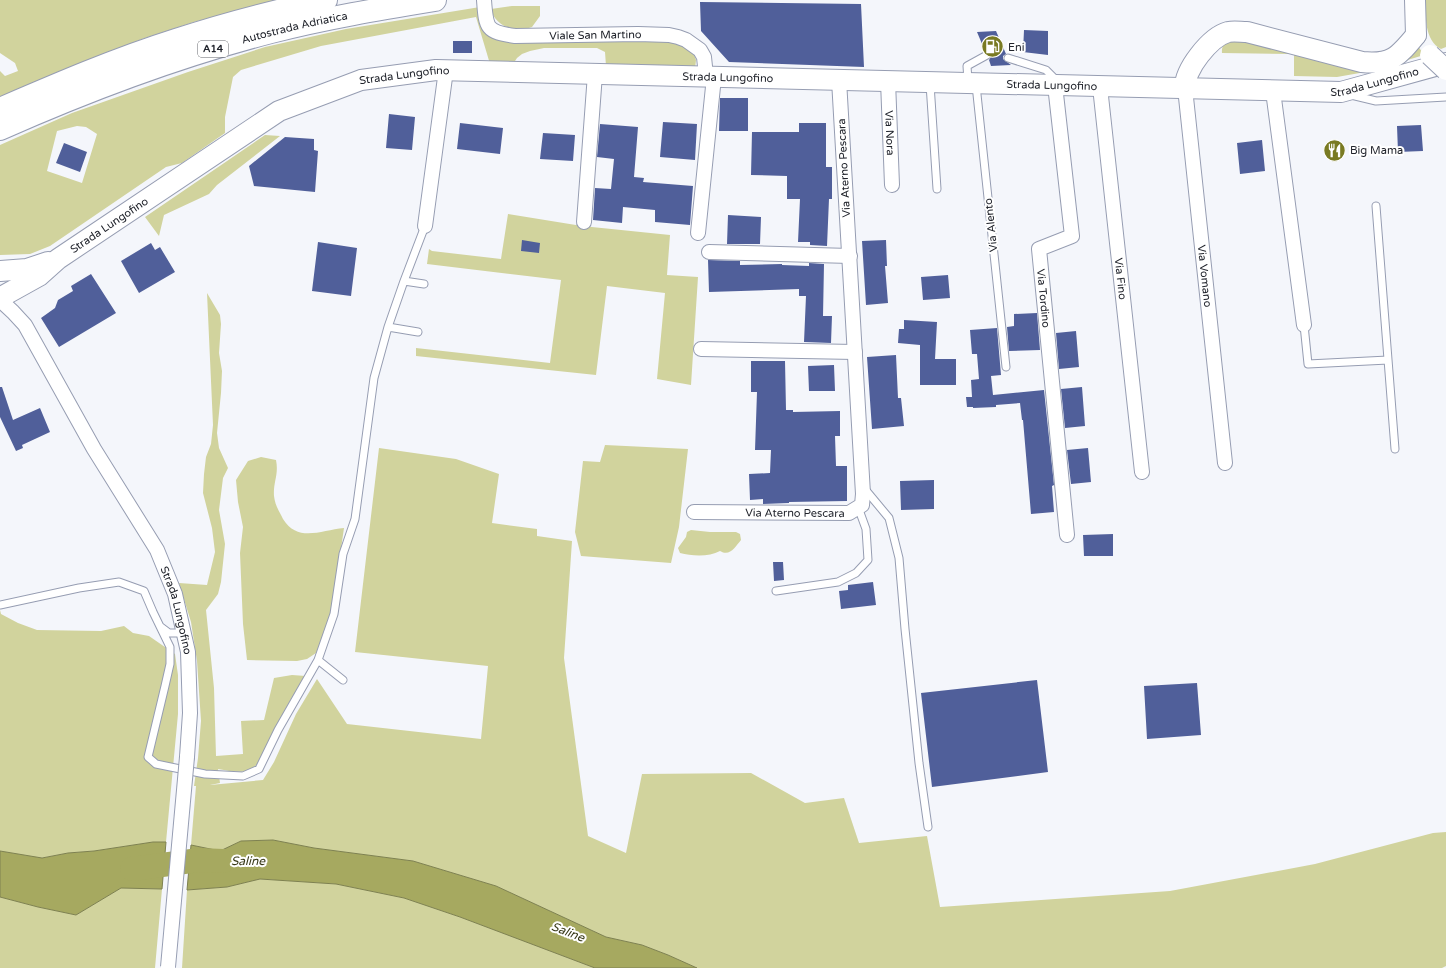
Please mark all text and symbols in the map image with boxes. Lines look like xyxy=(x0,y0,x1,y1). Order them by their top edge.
street label: Autostrada Adriatica xyxy=(240,9,348,46)
street label: Viale San Martino xyxy=(549,27,642,42)
fuel station icon: Eni xyxy=(980,34,1006,60)
road number: A14 xyxy=(198,41,228,57)
place label: Eni xyxy=(1008,41,1024,54)
street label: Strada Lungofino xyxy=(358,64,450,87)
street label: Strada Lungofino xyxy=(1330,64,1420,98)
street label: Strada Lungofino xyxy=(682,69,774,85)
street label: Strada Lungofino xyxy=(1006,77,1098,93)
street label: Via Nora xyxy=(883,110,897,156)
street label: Via Aterno Pescara xyxy=(835,118,853,218)
restaurant icon: Big Mama xyxy=(1321,137,1347,163)
place label: Big Mama xyxy=(1350,144,1403,157)
street label: Strada Lungofino xyxy=(68,194,151,256)
street label: Via Alento xyxy=(982,197,1000,252)
street label: Via Vomano xyxy=(1195,244,1215,308)
street label: Via Fino xyxy=(1112,257,1130,301)
street label: Via Tordino xyxy=(1034,268,1053,329)
street label: Via Aterno Pescara xyxy=(745,506,845,519)
street label: Strada Lungofino xyxy=(158,564,195,656)
water label: Saline xyxy=(231,854,266,868)
water label: Saline xyxy=(550,919,588,945)

